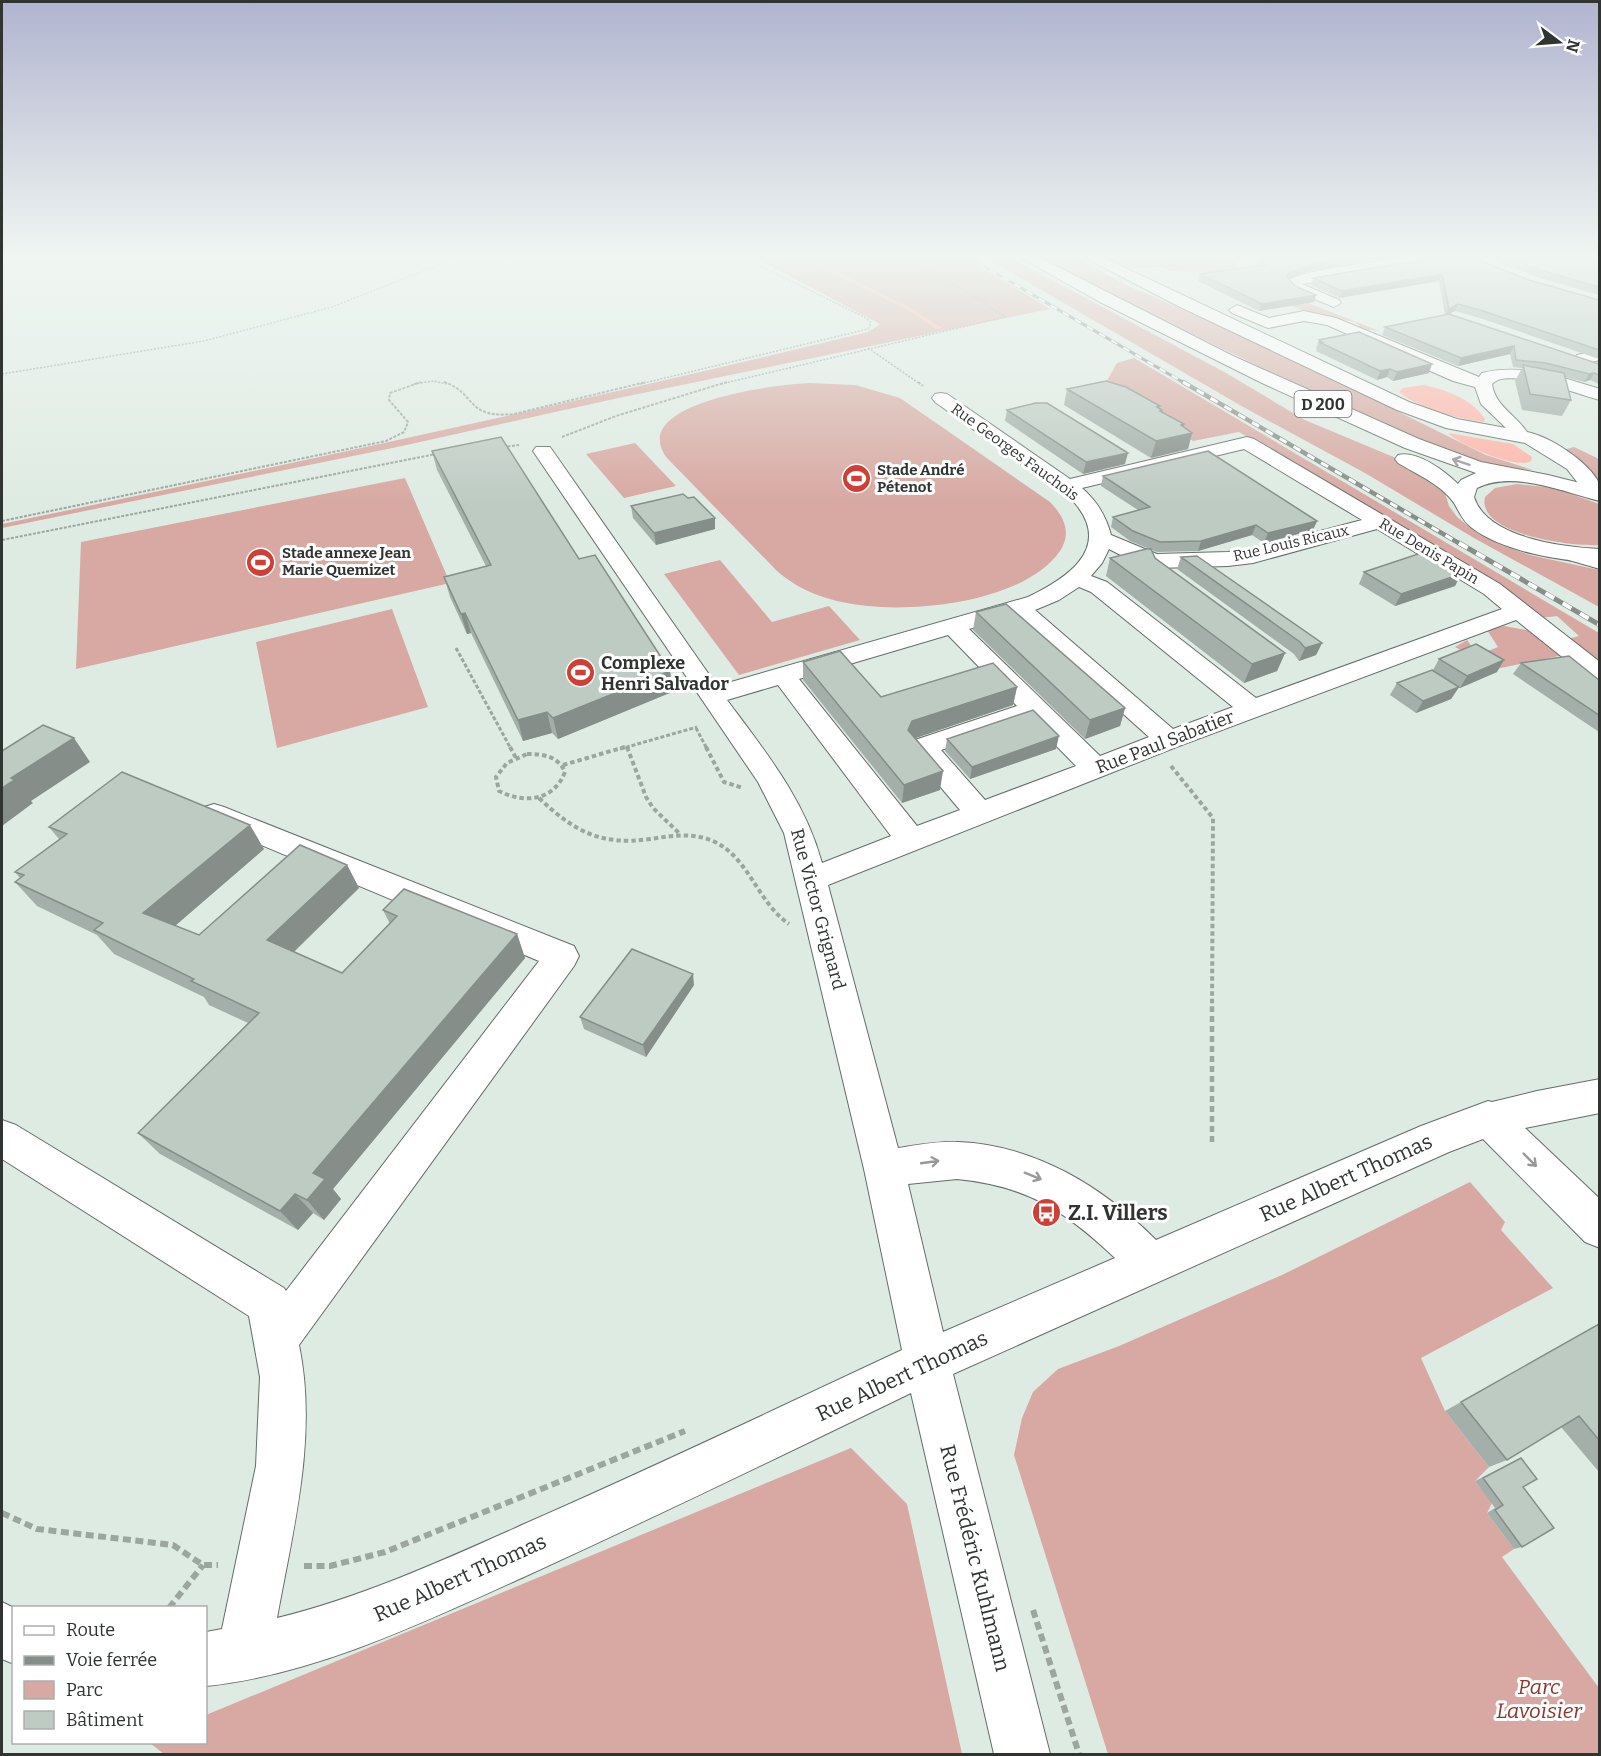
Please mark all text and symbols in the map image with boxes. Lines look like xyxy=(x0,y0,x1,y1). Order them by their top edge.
north arrow xyxy=(1529,12,1589,72)
text: N xyxy=(1562,37,1584,55)
road number: D 200 xyxy=(1294,391,1352,417)
street label: Rue Georges Fauchois xyxy=(948,400,1082,504)
one-way arrow xyxy=(1452,456,1471,467)
place label: Stade André Pétenot xyxy=(877,461,964,496)
sports icon: Stade André Pétenot xyxy=(840,463,872,495)
street label: Rue Denis Papin xyxy=(1376,514,1482,588)
street label: Rue Louis Ricaux xyxy=(1231,521,1351,565)
place label: Stade annexe Jean Marie Quemizet xyxy=(282,544,411,579)
sports icon: Stade annexe Jean Marie Quemizet xyxy=(245,546,277,578)
place label: Complexe Henri Salvador xyxy=(601,652,729,695)
sports icon: Complexe Henri Salvador xyxy=(564,657,596,689)
street label: Rue Paul Sabatier xyxy=(1093,705,1237,779)
street label: Rue Victor Grignard xyxy=(786,826,850,992)
street label: Rue Albert Thomas xyxy=(1256,1128,1436,1228)
one-way arrow xyxy=(1522,1152,1537,1167)
one-way arrow xyxy=(920,1157,940,1168)
one-way arrow xyxy=(1023,1171,1042,1182)
bus stop icon: Z.I. Villers xyxy=(1031,1197,1063,1229)
place label: Z.I. Villers xyxy=(1068,1200,1168,1226)
street label: Rue Albert Thomas xyxy=(812,1325,992,1427)
street label: Rue Frédéric Kuhlmann xyxy=(934,1442,1016,1674)
street label: Rue Albert Thomas xyxy=(370,1528,550,1628)
legend xyxy=(12,1606,207,1744)
text: Route xyxy=(66,1619,115,1641)
text: Voie ferrée xyxy=(66,1649,157,1671)
park label: Parc Lavoisier xyxy=(1496,1674,1583,1724)
text: Parc xyxy=(66,1679,103,1701)
text: Bâtiment xyxy=(66,1709,144,1731)

